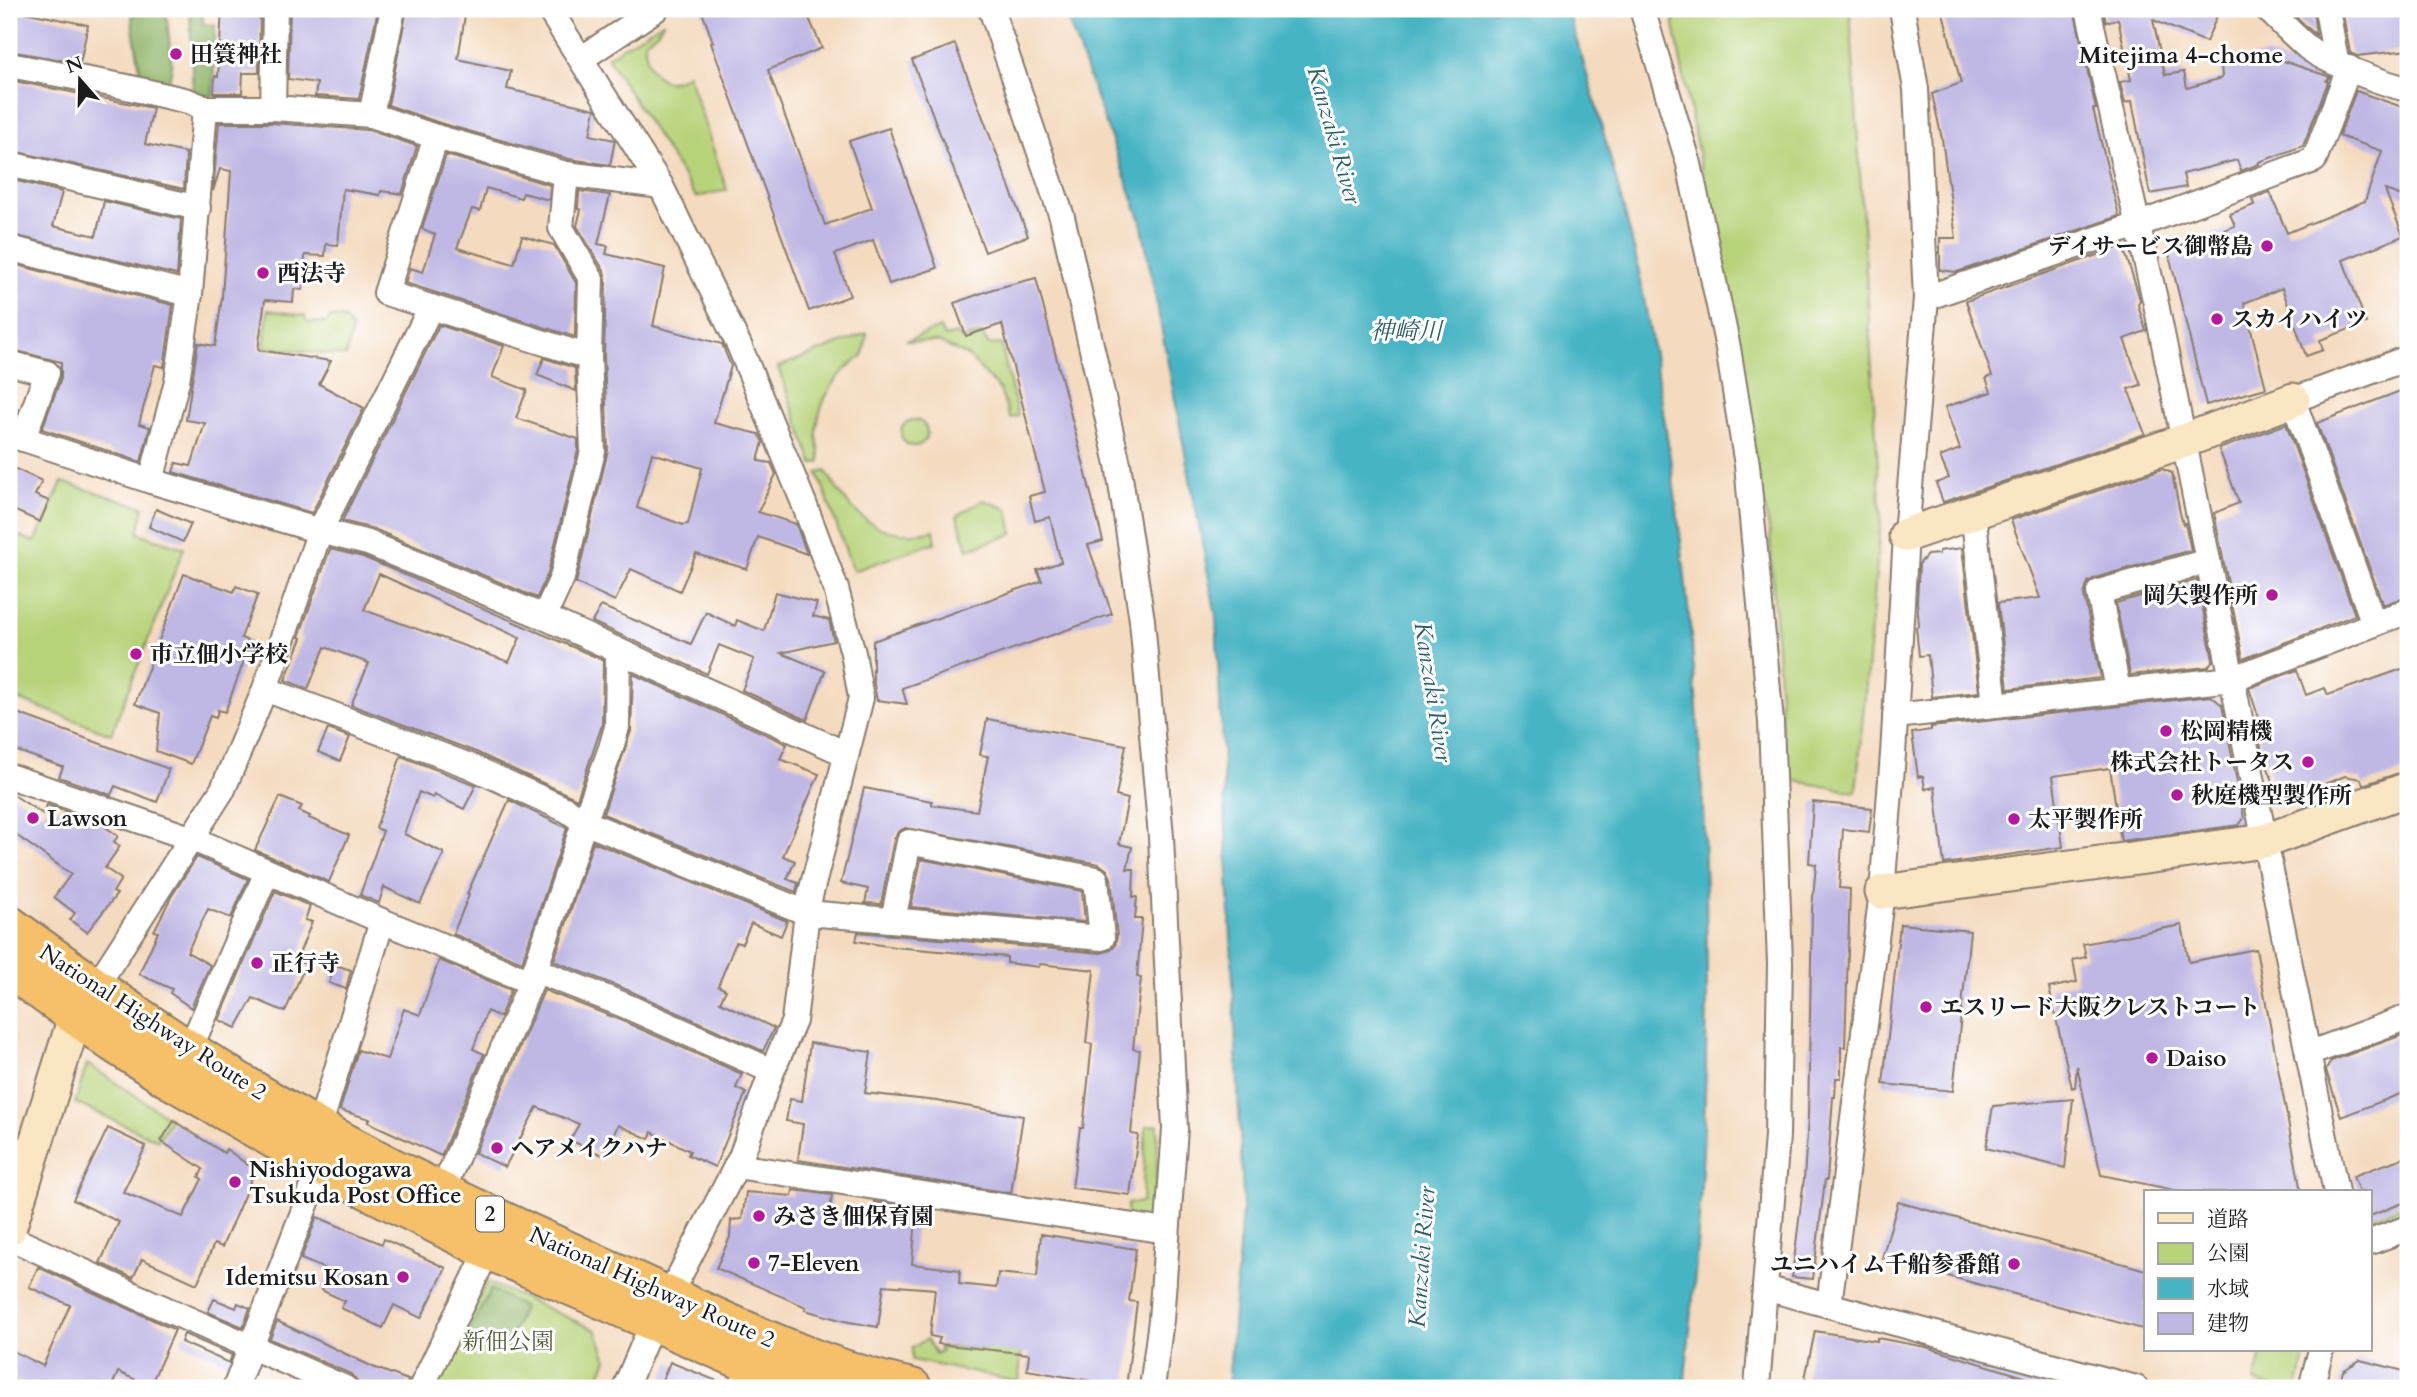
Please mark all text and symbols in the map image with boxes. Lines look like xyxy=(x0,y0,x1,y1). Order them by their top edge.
place label: 田簑神社 xyxy=(190,39,282,70)
district label: Mitejima 4-chome xyxy=(2079,39,2283,72)
north arrow xyxy=(46,46,116,116)
marker: 田簑神社 xyxy=(168,46,184,62)
text: N xyxy=(62,50,87,80)
water label: Kanzaki River xyxy=(1299,62,1370,209)
place label: デイサービス御幣島 xyxy=(2048,231,2253,262)
marker: デイサービス御幣島 xyxy=(2259,238,2275,254)
place label: 西法寺 xyxy=(277,258,346,289)
marker: 西法寺 xyxy=(255,265,271,281)
place label: スカイハイツ xyxy=(2231,304,2368,335)
marker: スカイハイツ xyxy=(2209,311,2225,327)
water label: 神崎川 xyxy=(1370,315,1445,348)
place label: 岡矢製作所 xyxy=(2143,580,2258,611)
marker: 岡矢製作所 xyxy=(2264,587,2280,603)
water label: Kanzaki River xyxy=(1406,619,1461,766)
place label: 市立佃小学校 xyxy=(150,639,288,670)
marker: 市立佃小学校 xyxy=(128,646,144,662)
place label: 松岡精機 xyxy=(2180,716,2272,747)
marker: 松岡精機 xyxy=(2158,723,2174,739)
place label: 株式会社トータス xyxy=(2110,747,2294,778)
marker: 株式会社トータス xyxy=(2300,754,2316,770)
place label: 秋庭機型製作所 xyxy=(2191,780,2352,811)
marker: 秋庭機型製作所 xyxy=(2169,787,2185,803)
place label: Lawson xyxy=(47,803,127,834)
place label: 太平製作所 xyxy=(2028,804,2143,835)
marker: Lawson xyxy=(25,810,41,826)
marker: 太平製作所 xyxy=(2006,811,2022,827)
street label: National Highway Route 2 xyxy=(33,937,273,1107)
place label: 正行寺 xyxy=(271,948,340,979)
marker: 正行寺 xyxy=(249,955,265,971)
place label: エスリード大阪クレストコート xyxy=(1940,992,2260,1023)
marker: エスリード大阪クレストコート xyxy=(1918,999,1934,1015)
place label: Daiso xyxy=(2166,1043,2226,1074)
marker: Daiso xyxy=(2144,1050,2160,1066)
place label: ヘアメイクハナ xyxy=(511,1133,668,1164)
marker: ヘアメイクハナ xyxy=(489,1140,505,1156)
place label: Nishiyodogawa Tsukuda Post Office xyxy=(249,1154,462,1211)
marker: Nishiyodogawa Tsukuda Post Office xyxy=(227,1174,243,1190)
water label: Kanzaki River xyxy=(1401,1184,1443,1329)
legend xyxy=(2144,1190,2372,1352)
road number: 2 xyxy=(476,1196,504,1232)
place label: みさき佃保育園 xyxy=(773,1201,934,1232)
text: 道路 xyxy=(2207,1205,2249,1234)
marker: みさき佃保育園 xyxy=(751,1208,767,1224)
street label: National Highway Route 2 xyxy=(524,1219,780,1355)
text: 公園 xyxy=(2207,1239,2249,1268)
place label: 7-Eleven xyxy=(768,1248,860,1279)
place label: ユニハイム千船参番館 xyxy=(1770,1249,2000,1280)
marker: 7-Eleven xyxy=(746,1255,762,1271)
marker: ユニハイム千船参番館 xyxy=(2006,1256,2022,1272)
place label: Idemitsu Kosan xyxy=(225,1262,389,1293)
marker: Idemitsu Kosan xyxy=(395,1269,411,1285)
text: 水域 xyxy=(2207,1275,2249,1304)
text: 建物 xyxy=(2207,1309,2249,1338)
park label: 新佃公園 xyxy=(462,1326,554,1357)

